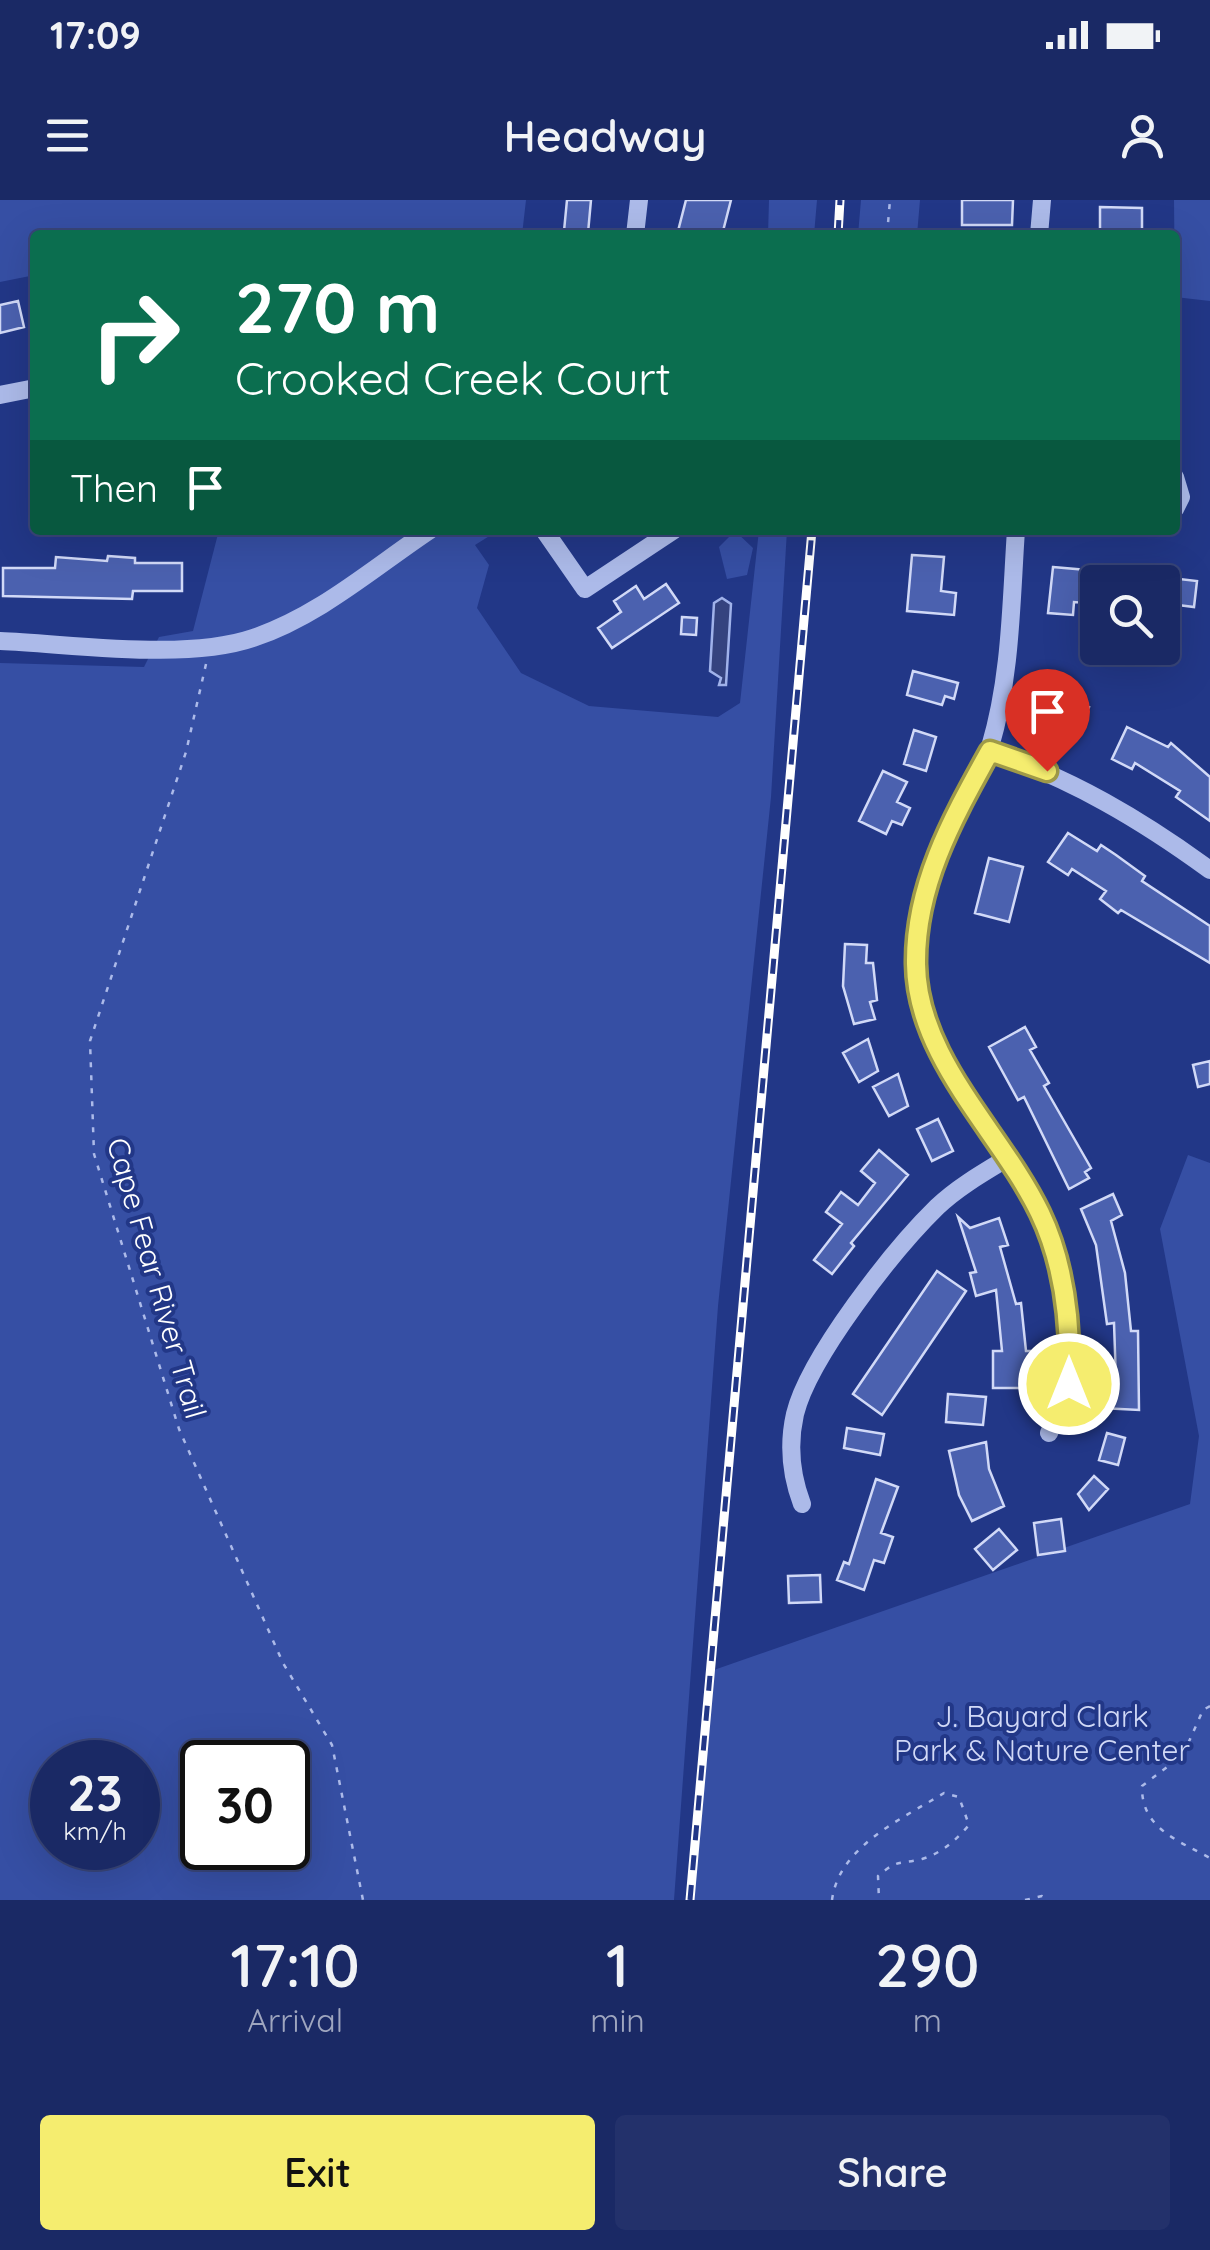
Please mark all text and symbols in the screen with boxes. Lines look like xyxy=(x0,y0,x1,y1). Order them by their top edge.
text: 17:09 xyxy=(50,11,141,59)
text: Headway xyxy=(503,107,707,163)
icon: menu xyxy=(40,108,95,163)
icon: person xyxy=(1115,108,1170,163)
text: 270 m xyxy=(235,263,440,351)
icon: right xyxy=(70,270,200,400)
text: Crooked Creek Court xyxy=(235,350,671,406)
icon: arrive xyxy=(178,460,233,515)
text: Then xyxy=(70,464,158,512)
map controls xyxy=(1080,565,1180,665)
button: search xyxy=(1080,565,1180,665)
pin xyxy=(1005,669,1090,772)
icon: arrive xyxy=(1020,684,1075,739)
street label: Cape Fear River Trail xyxy=(99,1133,215,1423)
position arrow xyxy=(1017,1332,1121,1436)
park label: J. Bayard Clark Park & Nature Center xyxy=(894,1697,1190,1769)
speed limit sign: 30 xyxy=(180,1740,310,1870)
text: 23 xyxy=(67,1761,123,1824)
text: km/h xyxy=(63,1815,127,1846)
text: 17:10 xyxy=(230,1927,360,2002)
text: 1 xyxy=(606,1927,629,2002)
text: 290 xyxy=(875,1927,979,2002)
text: Arrival xyxy=(247,2000,343,2040)
text: min xyxy=(590,2000,645,2040)
text: m xyxy=(913,2000,942,2040)
button: Exit xyxy=(40,2115,595,2230)
button: Share xyxy=(615,2115,1170,2230)

